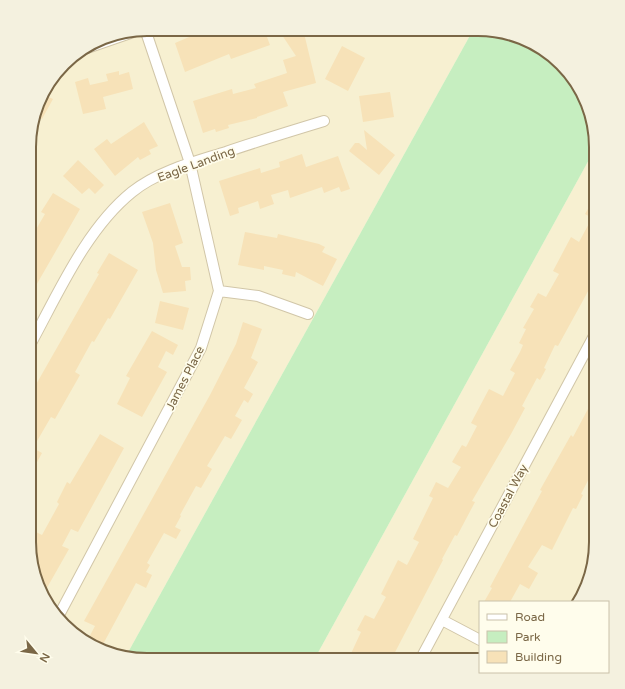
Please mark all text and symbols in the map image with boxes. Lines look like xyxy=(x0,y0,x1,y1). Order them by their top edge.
street label: Eagle Landing xyxy=(155,144,237,184)
street label: James Place xyxy=(163,344,207,412)
street label: Coastal Way xyxy=(485,461,531,530)
legend xyxy=(479,601,609,673)
text: Road xyxy=(515,610,545,624)
text: Park xyxy=(515,630,541,644)
north arrow xyxy=(16,633,56,673)
text: Building xyxy=(515,650,562,664)
text: N xyxy=(36,651,52,665)

